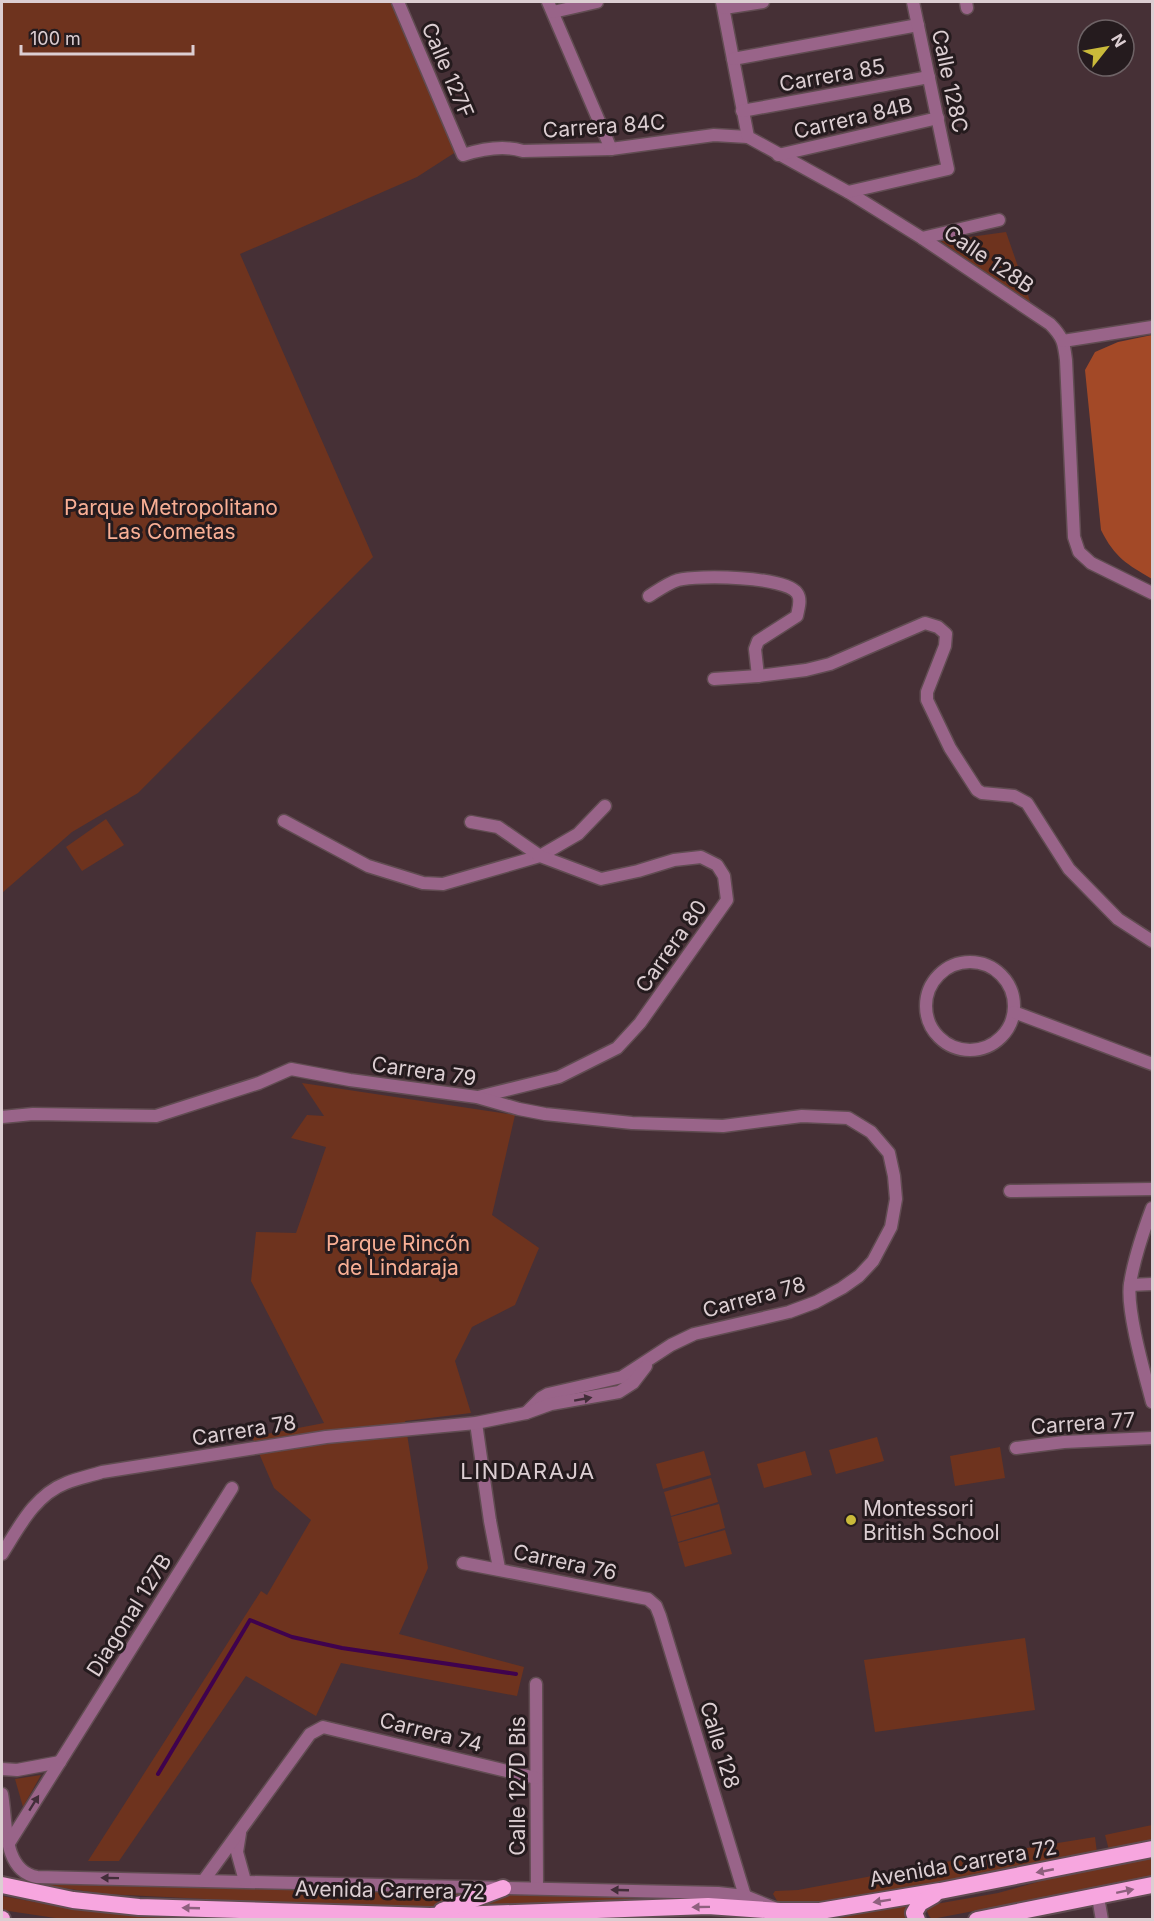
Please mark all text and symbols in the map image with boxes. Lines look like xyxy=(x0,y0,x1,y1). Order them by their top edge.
scale bar xyxy=(21,18,194,56)
north arrow xyxy=(1076,18,1136,78)
street label: Calle 127F xyxy=(417,19,479,121)
street label: Calle 128C xyxy=(927,27,973,135)
text: 100 m xyxy=(30,28,81,49)
text: N xyxy=(1107,30,1131,51)
street label: Carrera 85 xyxy=(777,53,887,97)
street label: Carrera 84B xyxy=(791,92,915,144)
street label: Carrera 84C xyxy=(542,109,666,143)
street label: Calle 128B xyxy=(939,220,1039,298)
park label: Parque Metropolitano Las Cometas xyxy=(64,495,278,544)
street label: Carrera 80 xyxy=(630,895,712,997)
street label: Carrera 79 xyxy=(370,1051,478,1091)
park label: Parque Rincón de Lindaraja xyxy=(326,1231,470,1280)
street label: Carrera 78 xyxy=(700,1271,808,1323)
one-way arrow xyxy=(573,1394,592,1403)
street label: Carrera 77 xyxy=(1030,1407,1136,1439)
street label: Carrera 78 xyxy=(190,1409,298,1451)
district label: LINDARAJA xyxy=(460,1458,596,1484)
place label: Montessori British School xyxy=(863,1496,1000,1545)
marker: Montessori British School xyxy=(844,1513,858,1527)
street label: Carrera 76 xyxy=(511,1539,619,1585)
street label: Diagonal 127B xyxy=(81,1549,177,1681)
street label: Calle 128 xyxy=(695,1698,745,1792)
street label: Carrera 74 xyxy=(377,1707,485,1757)
street label: Calle 127D Bis xyxy=(505,1716,530,1856)
one-way arrow xyxy=(28,1795,39,1811)
street label: Avenida Carrera 72 xyxy=(867,1834,1059,1892)
one-way arrow xyxy=(1035,1867,1054,1876)
one-way arrow xyxy=(100,1873,119,1883)
street label: Avenida Carrera 72 xyxy=(295,1876,485,1904)
one-way arrow xyxy=(610,1885,629,1895)
one-way arrow xyxy=(1116,1885,1135,1895)
one-way arrow xyxy=(872,1896,891,1905)
one-way arrow xyxy=(691,1902,710,1912)
one-way arrow xyxy=(181,1904,200,1913)

